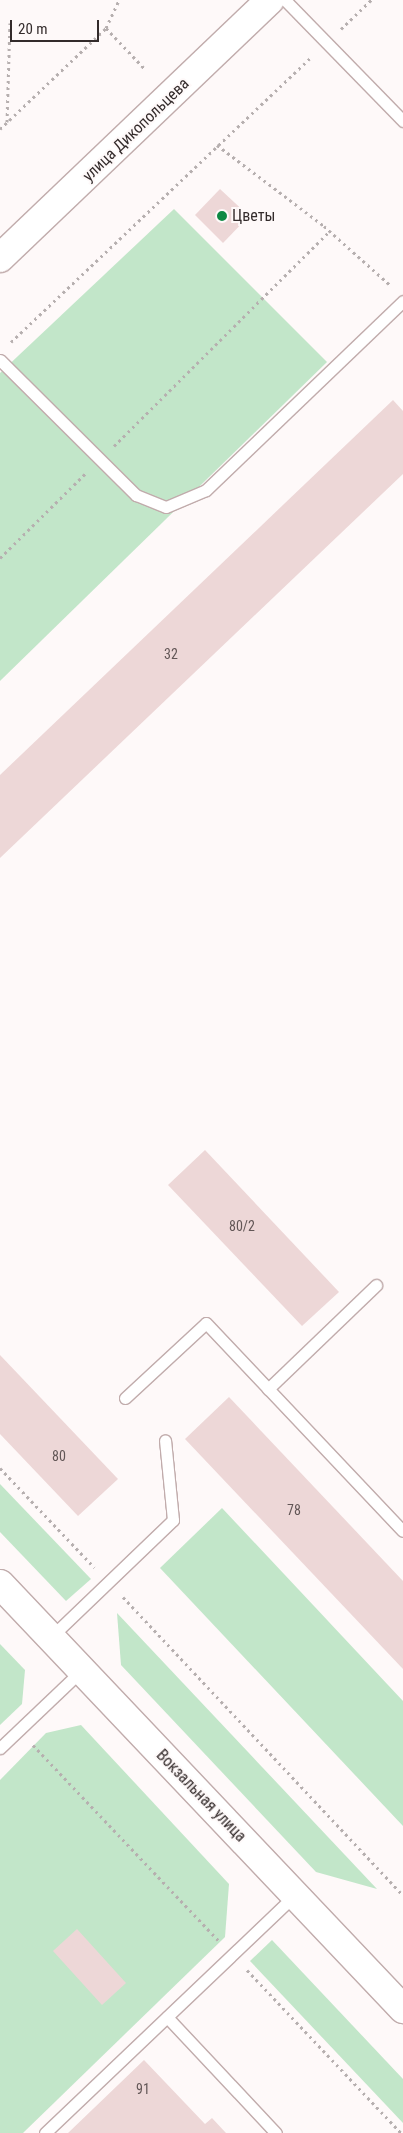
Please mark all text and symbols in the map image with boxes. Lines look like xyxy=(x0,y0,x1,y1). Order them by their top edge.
scale bar xyxy=(12,10,101,42)
text: 20 m xyxy=(18,20,48,38)
street label: улица Дикопольцева xyxy=(79,74,193,186)
place label: Цветы xyxy=(232,206,275,226)
marker: Цветы xyxy=(216,210,228,222)
house number: 32 xyxy=(164,646,178,662)
house number: 80/2 xyxy=(229,1218,255,1234)
house number: 80 xyxy=(52,1448,66,1464)
house number: 78 xyxy=(287,1502,301,1518)
street label: Вокзальная улица xyxy=(152,1746,250,1846)
house number: 91 xyxy=(136,2081,150,2097)

